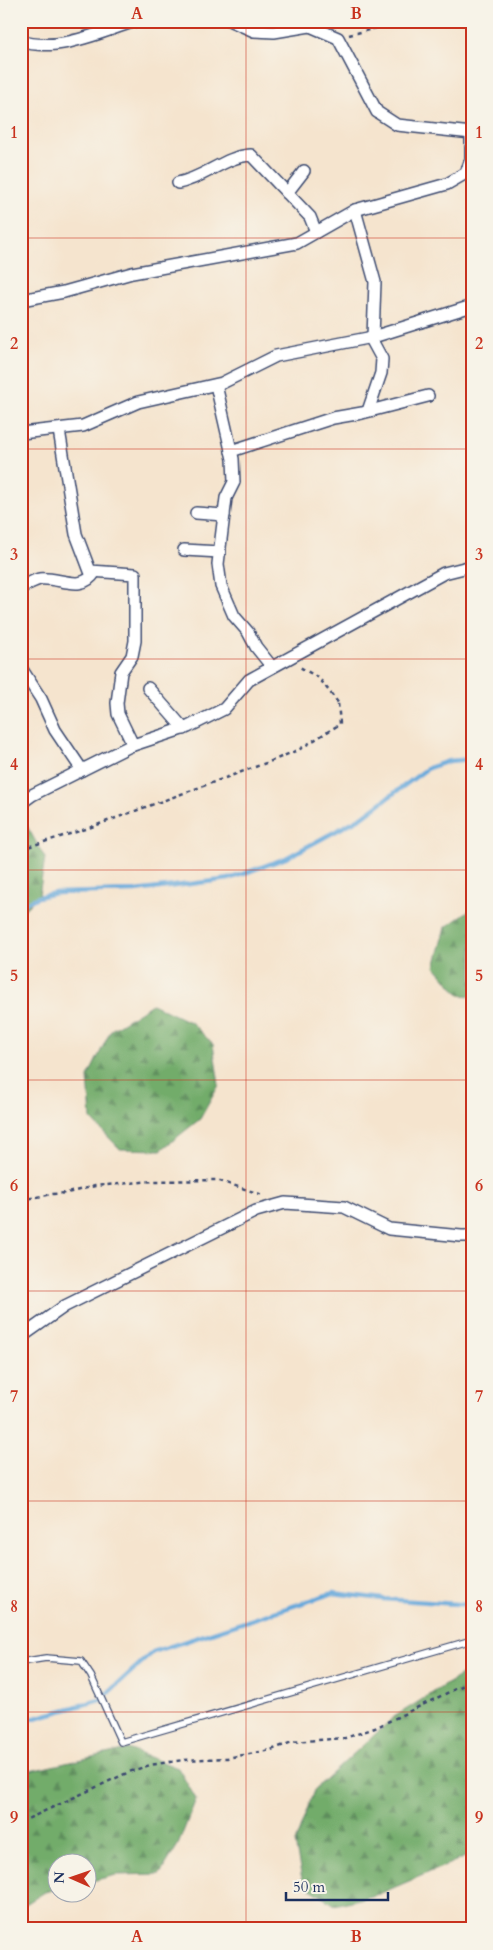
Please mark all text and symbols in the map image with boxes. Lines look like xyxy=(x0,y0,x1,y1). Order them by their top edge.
text: A xyxy=(131,3,143,25)
text: B xyxy=(350,3,362,25)
text: 1 xyxy=(10,122,18,144)
text: 1 xyxy=(475,122,483,144)
text: 2 xyxy=(10,333,18,355)
text: 2 xyxy=(475,333,483,355)
text: 3 xyxy=(10,544,18,566)
text: 3 xyxy=(475,544,483,566)
text: 4 xyxy=(10,754,18,776)
text: 4 xyxy=(475,754,483,776)
text: 5 xyxy=(10,965,18,987)
text: 5 xyxy=(475,965,483,987)
text: 6 xyxy=(10,1175,18,1197)
text: 6 xyxy=(475,1175,483,1197)
text: 7 xyxy=(10,1386,18,1408)
text: 7 xyxy=(475,1386,483,1408)
text: 8 xyxy=(10,1596,18,1618)
text: 8 xyxy=(475,1596,483,1618)
text: 9 xyxy=(10,1807,18,1829)
text: 9 xyxy=(475,1807,483,1829)
north arrow xyxy=(48,1852,98,1902)
scale bar xyxy=(286,1870,388,1902)
text: N xyxy=(50,1871,69,1884)
text: 50 m xyxy=(293,1877,325,1897)
text: A xyxy=(131,1926,143,1948)
text: B xyxy=(350,1926,362,1948)

